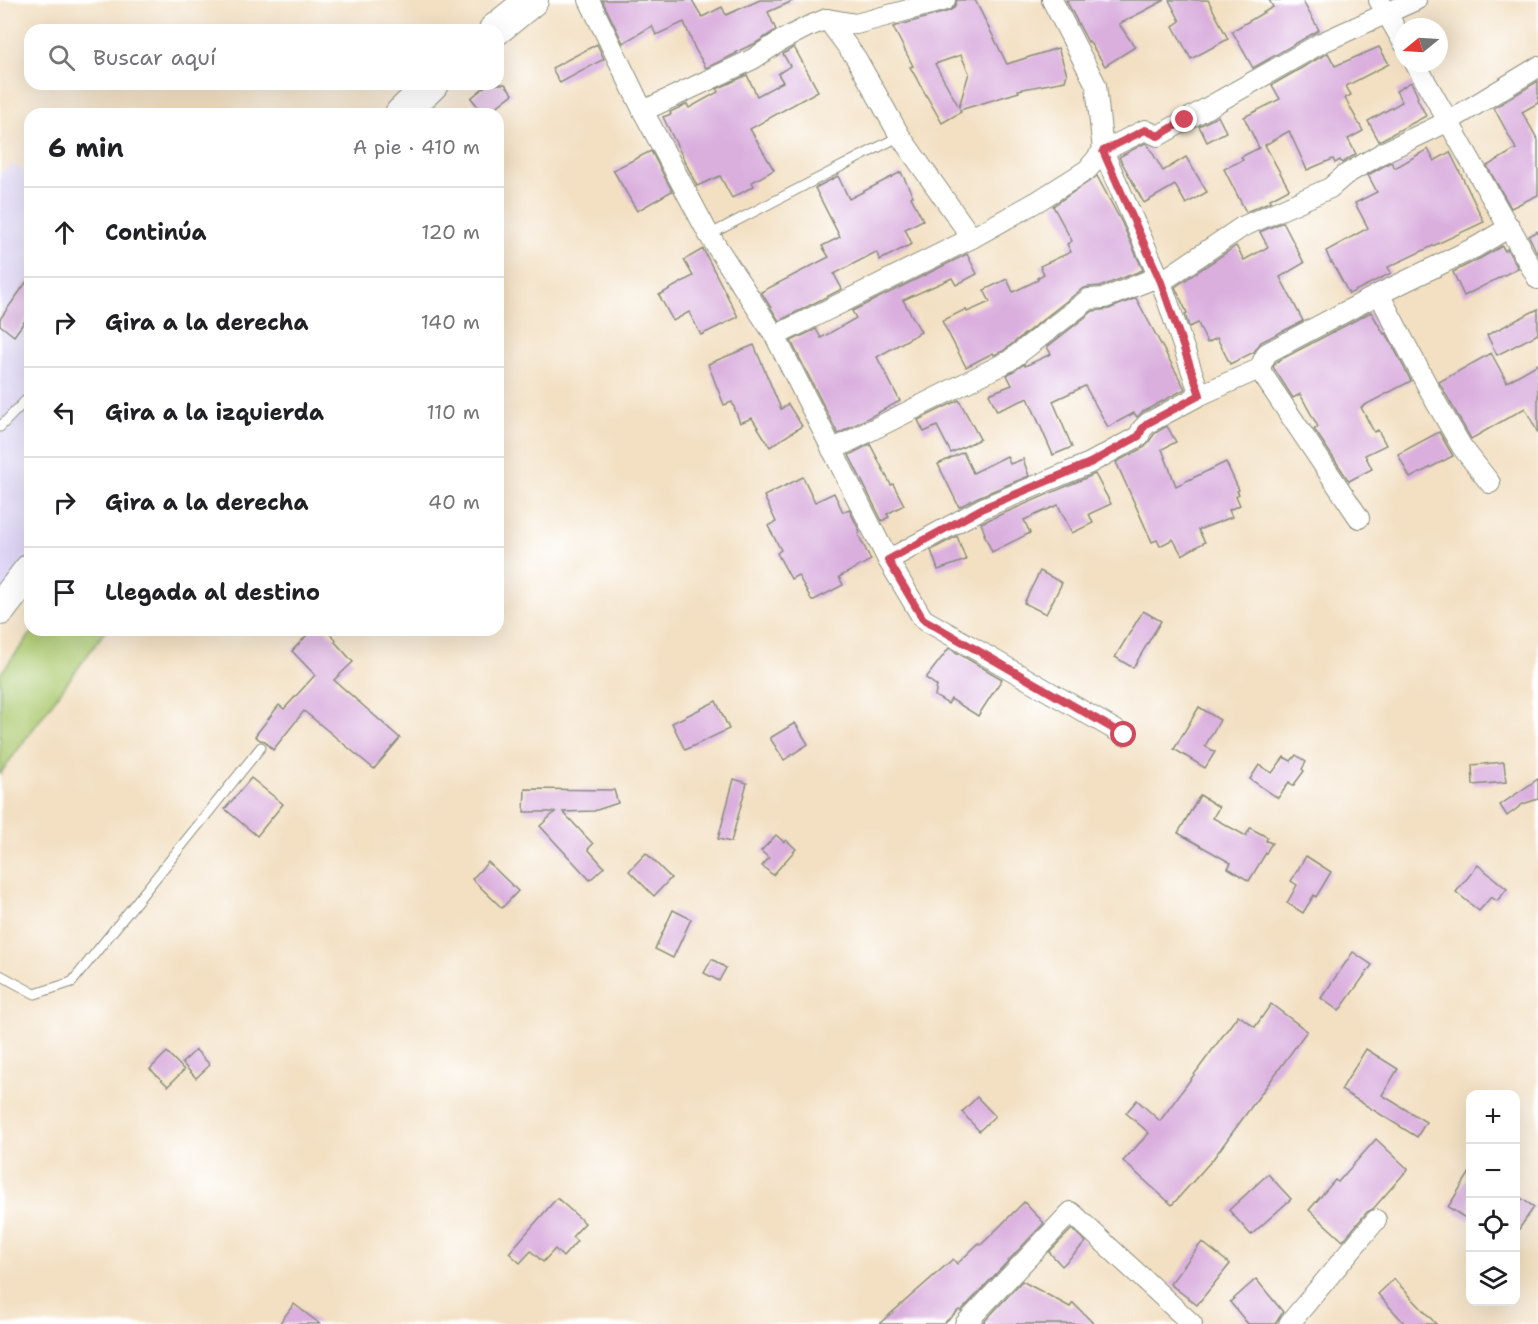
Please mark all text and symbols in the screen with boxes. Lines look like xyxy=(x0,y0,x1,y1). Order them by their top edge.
north arrow xyxy=(1394,18,1448,72)
search box xyxy=(24,24,504,90)
icon: search xyxy=(45,41,78,74)
text: Buscar aquí xyxy=(93,43,216,72)
route end xyxy=(1171,106,1197,132)
text: 6 min xyxy=(48,130,124,165)
text: A pie · 410 m xyxy=(353,134,480,160)
icon: ahead xyxy=(48,216,81,249)
text: Continúa xyxy=(105,218,207,247)
text: 120 m xyxy=(421,219,480,245)
icon: right xyxy=(48,306,81,339)
text: Gira a la derecha xyxy=(105,308,309,337)
text: 140 m xyxy=(421,309,480,335)
icon: left xyxy=(48,396,81,429)
text: Gira a la izquierda xyxy=(105,398,324,427)
text: 110 m xyxy=(426,399,480,425)
icon: right xyxy=(48,486,81,519)
text: Gira a la derecha xyxy=(105,488,309,517)
text: 40 m xyxy=(428,489,480,515)
icon: arrive xyxy=(48,576,81,609)
text: Llegada al destino xyxy=(105,578,320,607)
route start xyxy=(1110,721,1136,747)
map controls xyxy=(1466,1090,1520,1306)
button: + xyxy=(1466,1090,1520,1144)
button: − xyxy=(1466,1144,1520,1198)
button: locate xyxy=(1466,1198,1520,1252)
button: layers xyxy=(1466,1252,1520,1306)

